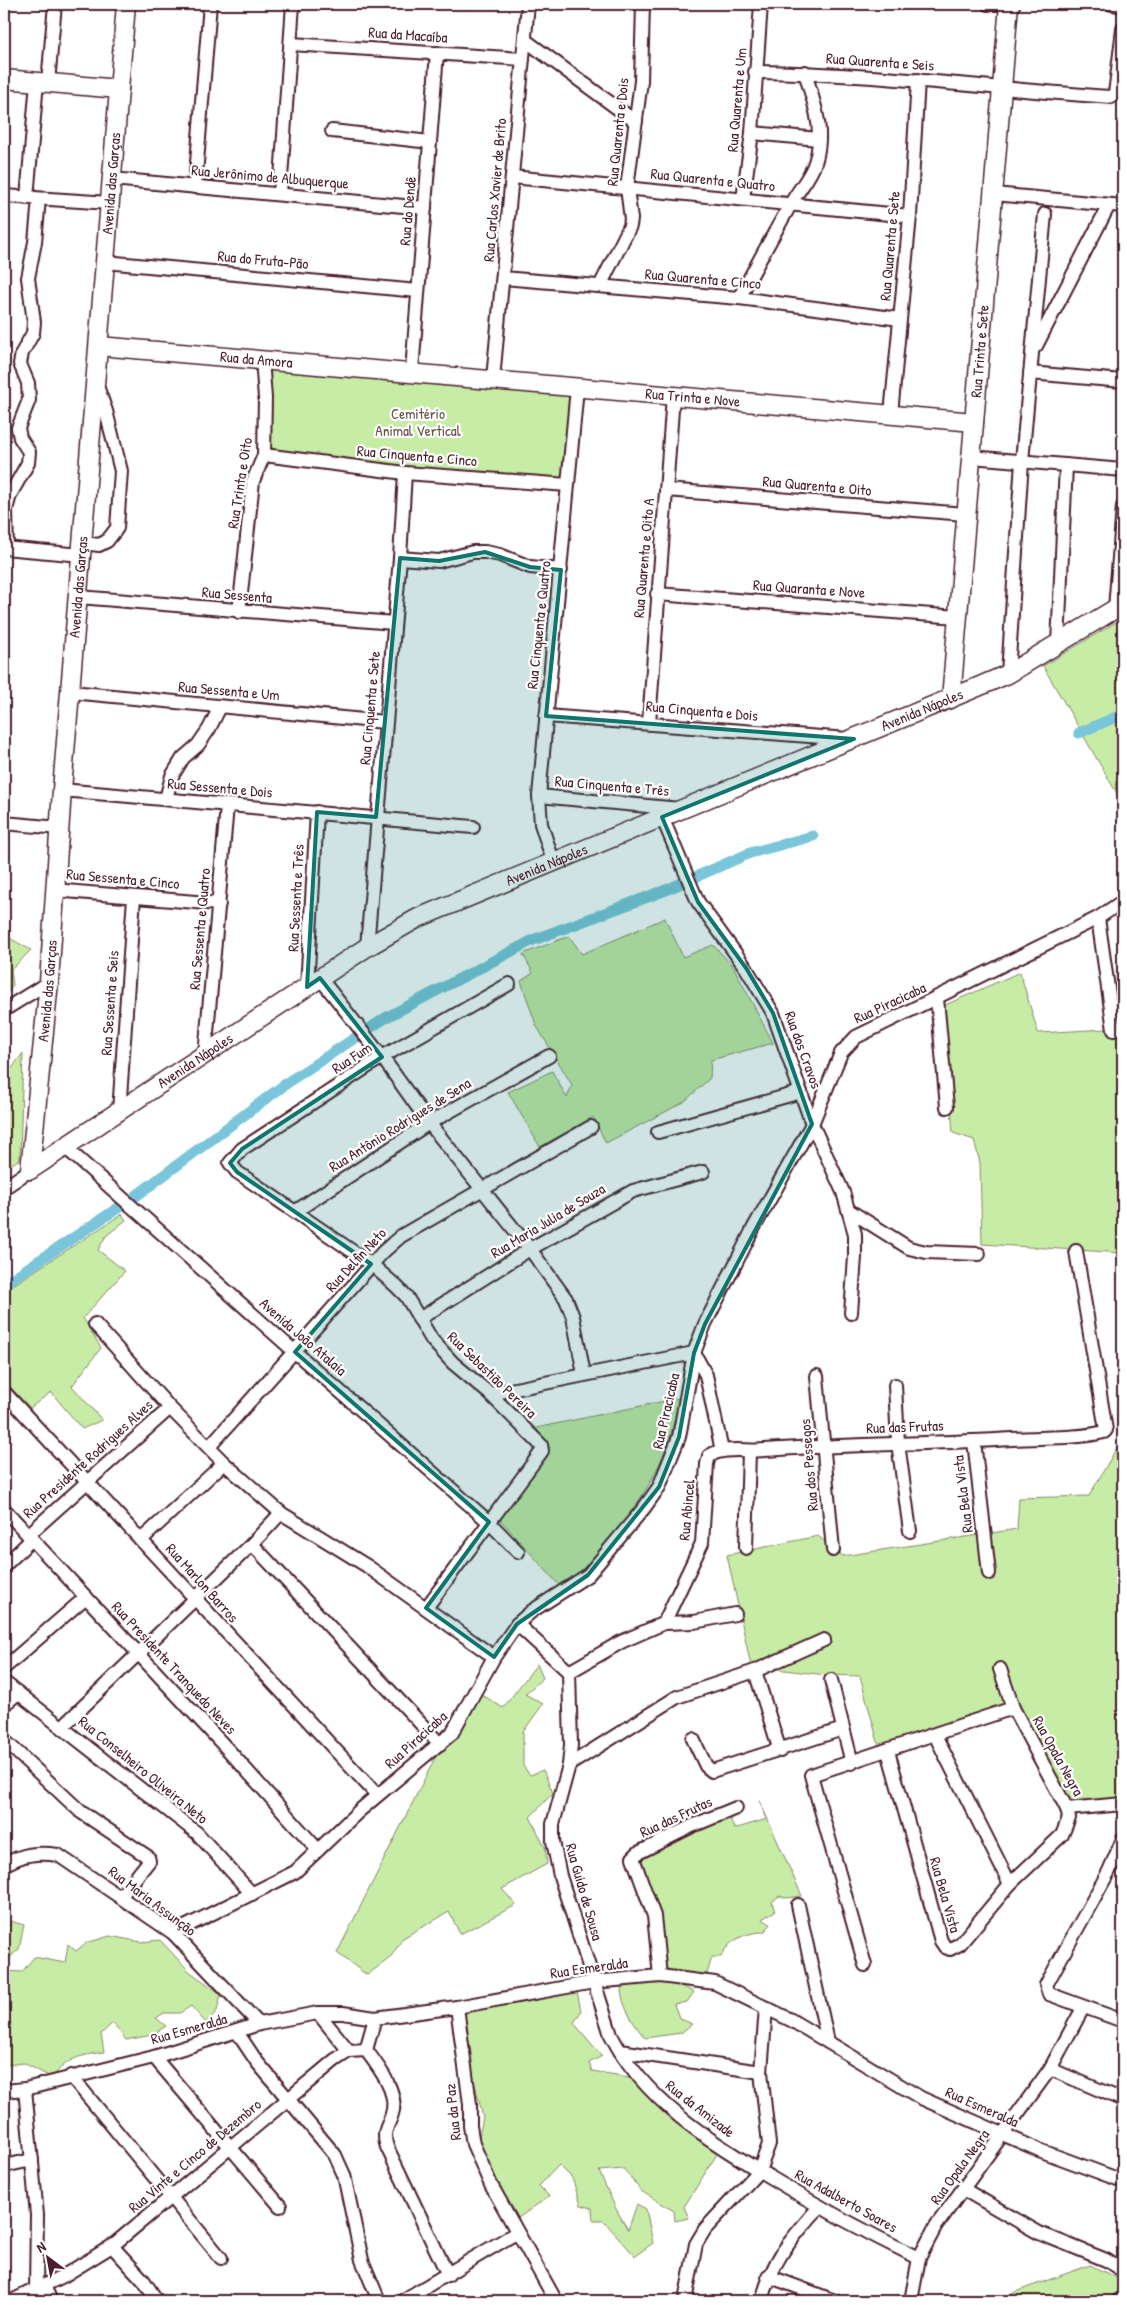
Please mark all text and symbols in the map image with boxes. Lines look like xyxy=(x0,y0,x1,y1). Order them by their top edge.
street label: Rua da Macaíba xyxy=(368,21,448,48)
street label: Rua Quarenta e Um xyxy=(721,47,752,153)
street label: Rua Quarenta e Seis xyxy=(825,47,935,76)
street label: Rua Quarenta e Dois xyxy=(601,77,634,187)
street label: Rua Carlos Xavier de Brito xyxy=(478,117,511,263)
street label: Avenida das Garças xyxy=(96,131,126,235)
street label: Rua Jerônimo de Albuquerque xyxy=(191,159,350,194)
street label: Rua Quarenta e Quatro xyxy=(650,163,776,196)
street label: Rua do Dendê xyxy=(394,176,421,246)
street label: Rua Quarenta e Sete xyxy=(874,190,905,302)
street label: Rua do Fruta-Pão xyxy=(217,245,309,274)
street label: Rua Quarenta e Cinco xyxy=(644,263,762,294)
street label: Rua Trinta e Sete xyxy=(965,304,994,398)
street label: Rua da Amora xyxy=(219,346,294,373)
street label: Rua Trinta e Nove xyxy=(645,382,741,412)
park label: Cemitério Animal Vertical xyxy=(375,403,461,441)
street label: Rua Trinta e Oito xyxy=(222,436,257,530)
street label: Rua Cinquenta e Cinco xyxy=(356,440,478,471)
street label: Rua Quarenta e Oito xyxy=(762,470,872,501)
street label: Rua Quarenta e Oito A xyxy=(628,497,659,619)
street label: Avenida das Garças xyxy=(63,535,93,639)
street label: Rua Cinquenta e Quatro xyxy=(521,560,556,690)
street label: Rua Quaranta e Nove xyxy=(752,574,866,603)
street label: Rua Sessenta xyxy=(201,581,273,608)
street label: Rua Cinquenta e Sete xyxy=(354,650,385,766)
street label: Rua Sessenta e Um xyxy=(177,676,281,705)
street label: Avenida Nápoles xyxy=(878,683,966,736)
street label: Rua Cinquenta e Dois xyxy=(645,695,759,726)
street label: Rua Cinquenta e Três xyxy=(554,770,670,801)
street label: Rua Sessenta e Dois xyxy=(167,772,274,803)
street label: Avenida Nápoles xyxy=(502,838,591,891)
street label: Rua Sessenta e Três xyxy=(282,843,309,952)
street label: Rua Sessenta e Cinco xyxy=(66,863,180,894)
street label: Rua Sessenta e Quatro xyxy=(184,867,215,991)
street label: Avenida das Garças xyxy=(32,939,62,1043)
street label: Rua Sessenta e Seis xyxy=(95,950,124,1056)
street label: Rua Piracicaba xyxy=(850,977,929,1028)
street label: Rua dos Cravos xyxy=(780,1008,827,1092)
street label: Avenida Nápoles xyxy=(153,1027,237,1093)
street label: Rua Fum xyxy=(328,1037,376,1078)
street label: Rua Antônio Rodrigues de Sena xyxy=(325,1072,475,1177)
street label: Rua Maria Julia de Souza xyxy=(487,1178,609,1263)
street label: Rua Delfin Neto xyxy=(320,1223,391,1296)
street label: Avenida João Atalaia xyxy=(255,1293,351,1380)
street label: Rua Sebastião Pereira xyxy=(443,1327,542,1423)
street label: Rua Piracicaba xyxy=(647,1371,684,1451)
street label: Rua Presidente Rodrigues Alves xyxy=(18,1394,157,1523)
street label: Rua das Frutas xyxy=(866,1415,944,1438)
street label: Rua dos Pessegos xyxy=(794,1418,823,1512)
street label: Rua Bela Vista xyxy=(947,1454,978,1534)
street label: Rua Abincel xyxy=(673,1478,700,1542)
street label: Rua Marlon Barros xyxy=(161,1539,244,1627)
street label: Rua Presidente Tranquedo Neves xyxy=(107,1597,242,1739)
street label: Rua Piracicaba xyxy=(380,1706,452,1773)
street label: Rua Conselheiro Oliveira Neto xyxy=(74,1711,213,1828)
street label: Rua Opala Negra xyxy=(1028,1712,1089,1800)
street label: Rua das Frutas xyxy=(636,1791,715,1842)
street label: Rua Guido de Sousa xyxy=(561,1841,608,1943)
street label: Rua Bela Vista xyxy=(925,1855,966,1935)
street label: Rua Maria Assunção xyxy=(104,1861,200,1941)
street label: Rua Esmeralda xyxy=(549,1952,629,1983)
street label: Rua Esmeralda xyxy=(148,2008,229,2049)
street label: Rua da Amizade xyxy=(661,2075,739,2142)
street label: Rua Esmeralda xyxy=(942,2081,1022,2132)
street label: Rua da Paz xyxy=(439,2082,466,2141)
street label: Rua Vinte e Cinco de Dezembro xyxy=(124,2094,266,2217)
street label: Rua Opala Negra xyxy=(925,2125,994,2209)
street label: Rua Adalberto Soares xyxy=(791,2164,901,2238)
north arrow xyxy=(22,2232,72,2282)
text: N xyxy=(33,2236,50,2257)

